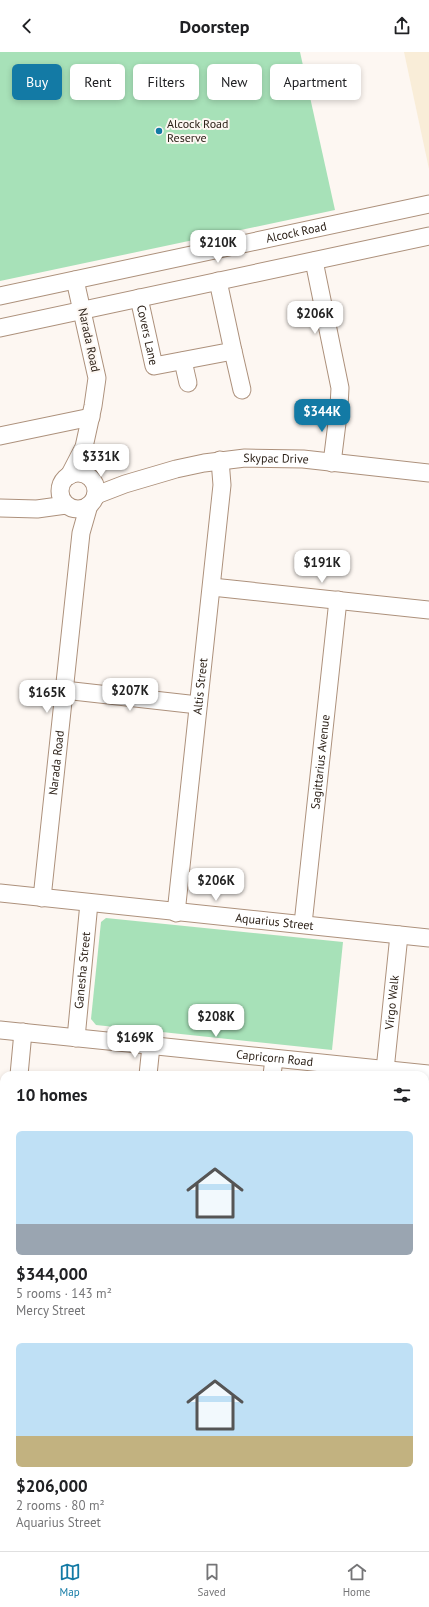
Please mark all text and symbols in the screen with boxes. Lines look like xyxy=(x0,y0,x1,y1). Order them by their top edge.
icon: back xyxy=(16,15,38,37)
text: Doorstep xyxy=(180,15,249,38)
icon: share xyxy=(391,15,413,37)
chip: Buy xyxy=(12,64,62,100)
chip: Rent xyxy=(70,64,125,100)
chip: Filters xyxy=(133,64,199,100)
chip: New xyxy=(207,64,262,100)
chip: Apartment xyxy=(270,64,361,100)
place label: Alcock Road Reserve xyxy=(167,116,229,145)
marker: Alcock Road Reserve xyxy=(154,126,164,136)
street label: Alcock Road xyxy=(264,218,328,246)
pin: $210K xyxy=(190,230,246,264)
text: $210K xyxy=(199,234,237,251)
pin: $206K xyxy=(287,301,343,335)
street label: Covers Lane xyxy=(134,303,162,367)
text: $206K xyxy=(296,305,334,322)
street label: Narada Road xyxy=(75,307,104,373)
pin: $344K xyxy=(294,399,350,433)
text: $344K xyxy=(303,403,341,420)
pin: $331K xyxy=(73,444,129,478)
text: $331K xyxy=(82,448,120,465)
street label: Skypac Drive xyxy=(243,450,310,467)
pin: $191K xyxy=(294,550,350,584)
text: $191K xyxy=(303,554,341,571)
street label: Altis Street xyxy=(189,657,210,715)
pin: $207K xyxy=(102,678,158,712)
pin: $165K xyxy=(19,680,75,714)
text: $207K xyxy=(111,682,149,699)
text: $165K xyxy=(28,684,66,701)
street label: Sagittarius Avenue xyxy=(307,714,333,810)
street label: Narada Road xyxy=(45,730,67,796)
pin: $206K xyxy=(188,868,244,902)
text: $206K xyxy=(197,872,235,889)
street label: Aquarius Street xyxy=(235,910,314,933)
street label: Ganesha Street xyxy=(71,931,93,1010)
street label: Virgo Walk xyxy=(381,974,402,1031)
pin: $208K xyxy=(188,1004,244,1038)
text: $208K xyxy=(197,1008,235,1025)
pin: $169K xyxy=(107,1025,163,1059)
text: $169K xyxy=(116,1029,154,1046)
street label: Capricorn Road xyxy=(235,1046,314,1069)
text: 10 homes xyxy=(16,1084,87,1106)
icon: filters xyxy=(391,1084,413,1106)
icon: home xyxy=(179,1157,251,1229)
text: $344,000 xyxy=(16,1263,88,1285)
text: 5 rooms · 143 m² xyxy=(16,1285,112,1302)
text: Mercy Street xyxy=(16,1302,85,1319)
icon: home xyxy=(179,1369,251,1441)
text: $206,000 xyxy=(16,1475,88,1497)
text: 2 rooms · 80 m² xyxy=(16,1497,105,1514)
text: Aquarius Street xyxy=(16,1514,101,1531)
tab: Map xyxy=(59,1561,81,1599)
tab: Saved xyxy=(198,1561,226,1599)
tab: Home xyxy=(343,1561,370,1599)

